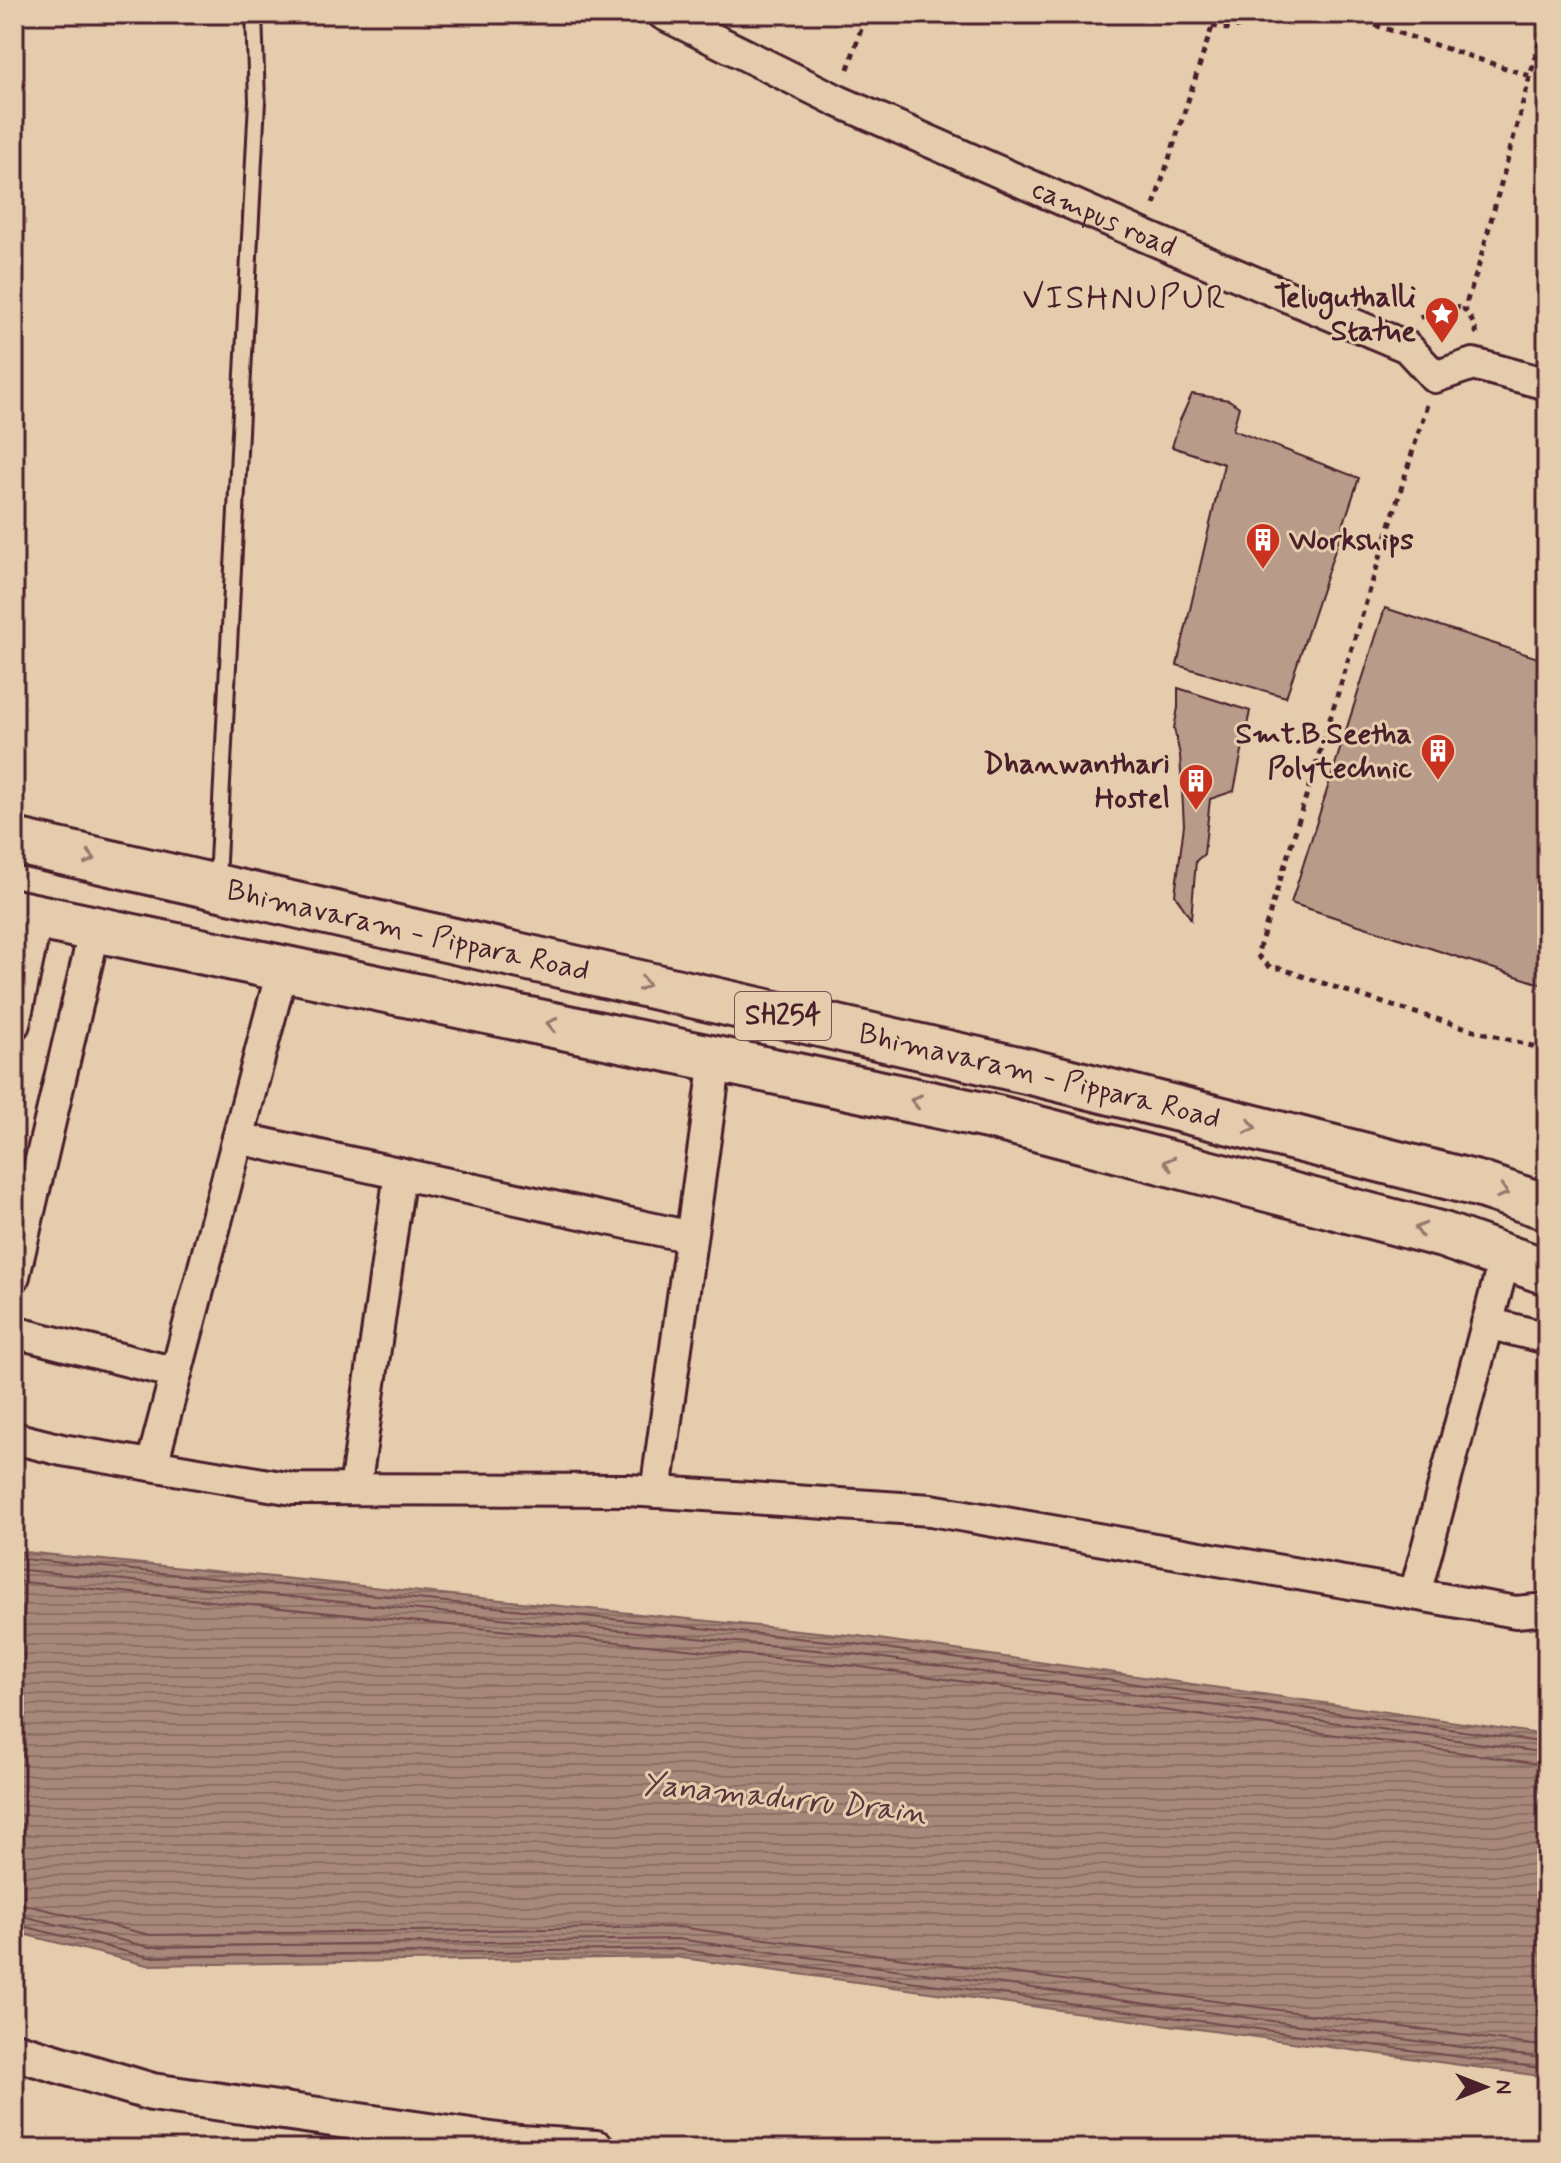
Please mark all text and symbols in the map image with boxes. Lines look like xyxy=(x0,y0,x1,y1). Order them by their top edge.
street label: campus road xyxy=(1026,169,1182,266)
district label: VISHNUPUR xyxy=(1022,276,1228,321)
place label: Teluguthalli Statue xyxy=(1274,278,1416,351)
place icon: Teluguthalli Statue xyxy=(1423,295,1461,345)
building icon: Workships xyxy=(1244,521,1282,571)
place label: Workships xyxy=(1288,521,1414,560)
place label: Smt.B.Seetha Polytechnic xyxy=(1236,715,1412,788)
building icon: Smt.B.Seetha Polytechnic xyxy=(1419,732,1457,782)
place label: Dhanwanthari Hostel xyxy=(983,745,1170,818)
building icon: Dhanwanthari Hostel xyxy=(1177,762,1215,812)
one-way arrow xyxy=(83,849,96,866)
street label: Bhimavaram - Pippara Road xyxy=(223,870,593,991)
one-way arrow xyxy=(637,975,650,992)
road number: SH254 xyxy=(735,992,831,1040)
street label: Bhimavaram - Pippara Road xyxy=(855,1014,1224,1138)
one-way arrow xyxy=(546,1016,559,1033)
one-way arrow xyxy=(910,1093,923,1110)
one-way arrow xyxy=(1244,1118,1258,1135)
one-way arrow xyxy=(1162,1156,1176,1173)
one-way arrow xyxy=(1495,1183,1509,1199)
one-way arrow xyxy=(1413,1222,1427,1239)
water label: Yanamadurru Drain xyxy=(639,1763,929,1835)
north arrow xyxy=(1445,2047,1525,2127)
text: N xyxy=(1489,2080,1517,2094)

